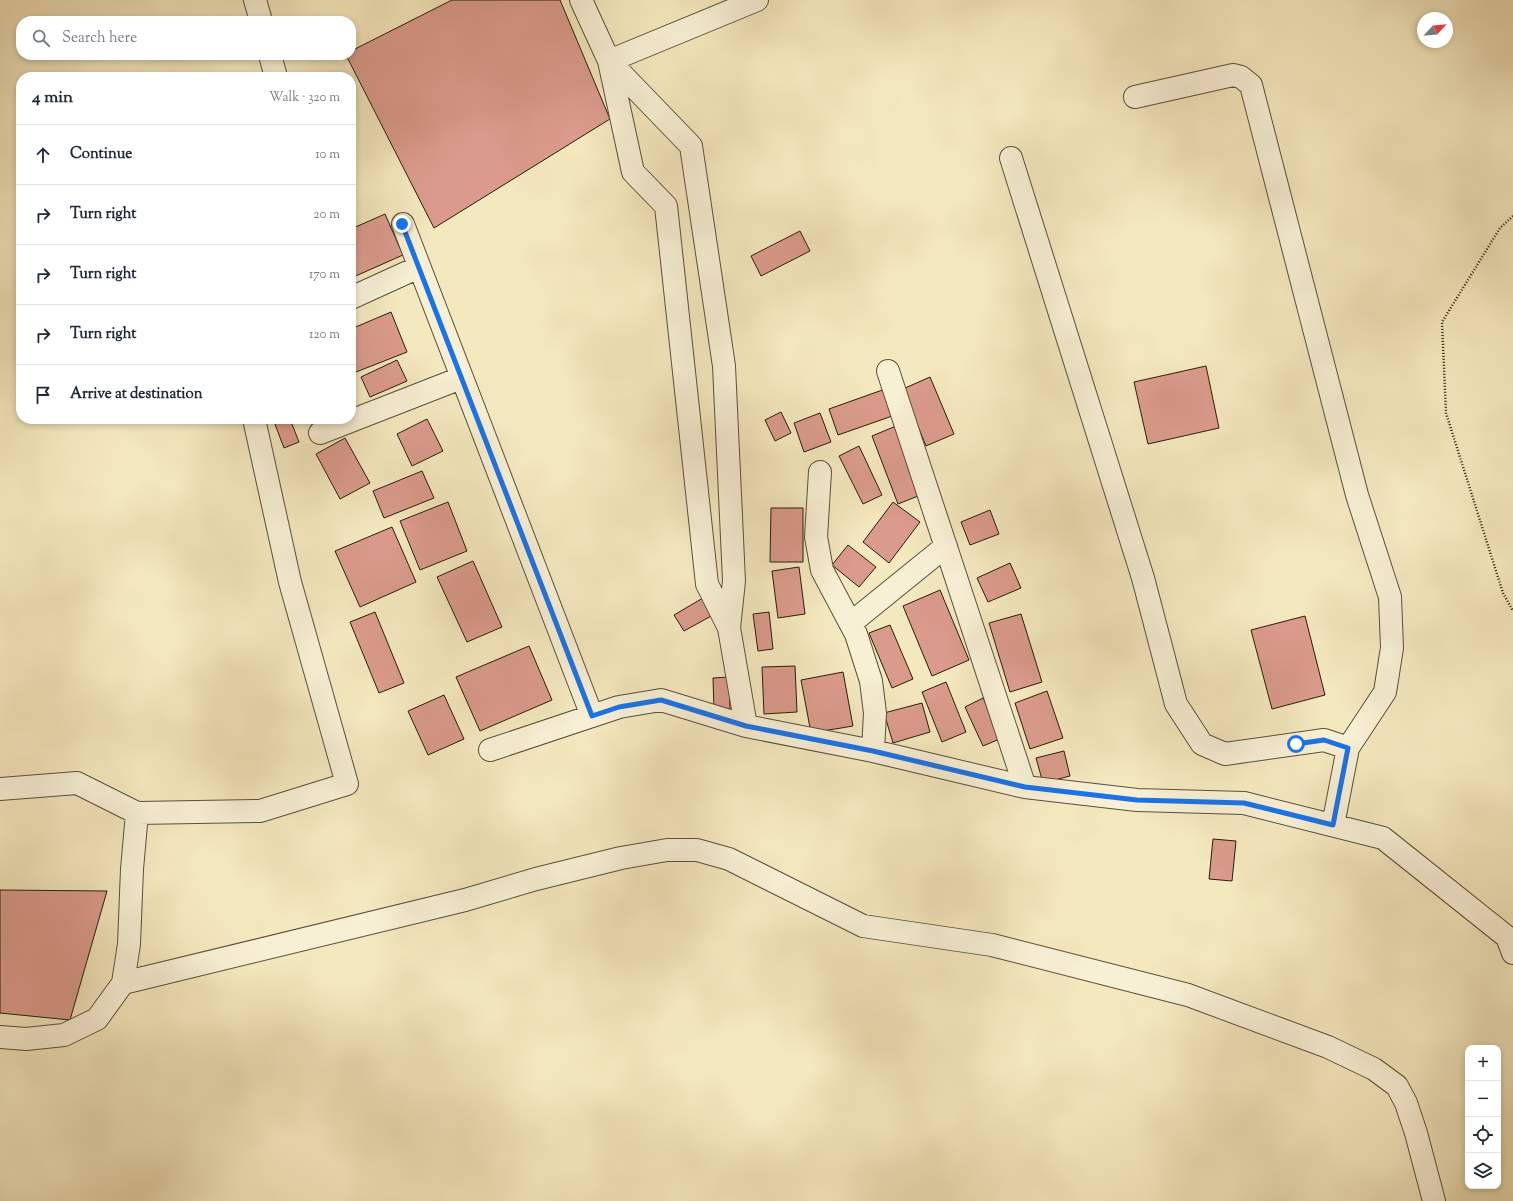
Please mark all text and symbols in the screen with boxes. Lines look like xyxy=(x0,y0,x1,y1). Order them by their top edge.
north arrow xyxy=(1417,12,1453,48)
search box xyxy=(16,16,356,60)
icon: search xyxy=(30,27,52,49)
text: Search here xyxy=(62,28,137,49)
text: 4 min xyxy=(32,86,73,110)
text: Walk · 320 m xyxy=(269,89,340,107)
icon: ahead xyxy=(32,144,54,166)
text: Continue xyxy=(70,144,132,165)
text: 10 m xyxy=(315,146,340,164)
icon: right xyxy=(32,204,54,226)
text: Turn right xyxy=(70,204,136,225)
text: 20 m xyxy=(314,206,340,224)
route end xyxy=(393,215,411,233)
icon: right xyxy=(32,264,54,286)
text: Turn right xyxy=(70,264,136,285)
text: 170 m xyxy=(309,266,340,284)
icon: right xyxy=(32,324,54,346)
text: Turn right xyxy=(70,324,136,345)
text: 120 m xyxy=(309,326,340,344)
icon: arrive xyxy=(32,384,54,406)
text: Arrive at destination xyxy=(70,384,203,405)
route start xyxy=(1287,735,1305,753)
map controls xyxy=(1465,1045,1501,1189)
button: + xyxy=(1465,1045,1501,1081)
button: − xyxy=(1465,1081,1501,1117)
button: locate xyxy=(1465,1117,1501,1153)
button: layers xyxy=(1465,1153,1501,1189)

